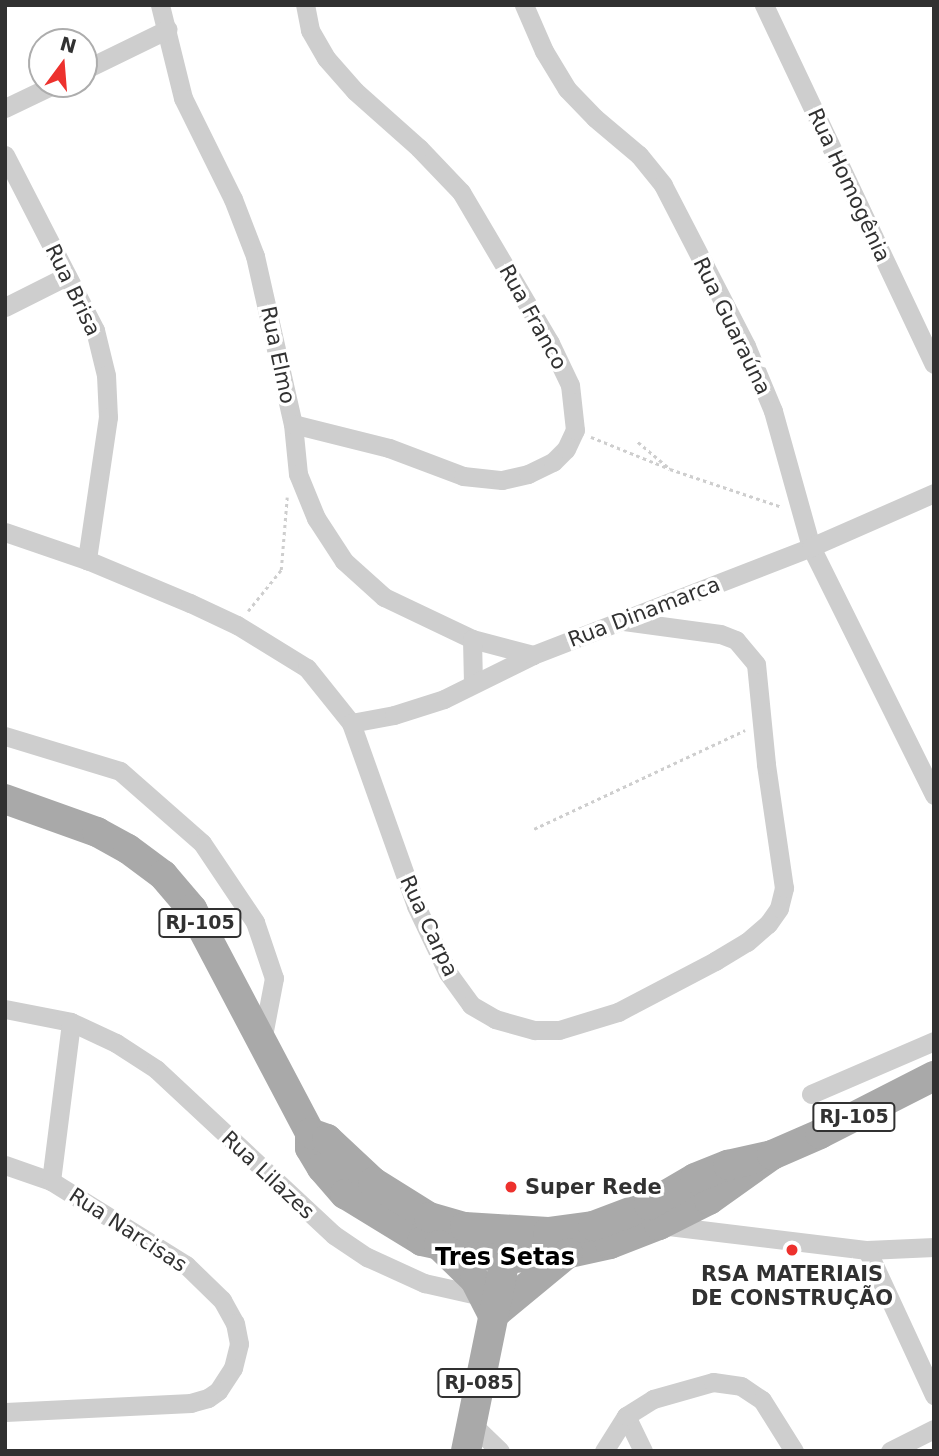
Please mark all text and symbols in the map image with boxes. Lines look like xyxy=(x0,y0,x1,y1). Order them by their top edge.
north arrow xyxy=(28,28,98,98)
text: N xyxy=(58,32,79,58)
street label: Rua Homogênia xyxy=(802,104,896,266)
street label: Rua Brisa xyxy=(40,240,106,340)
street label: Rua Guaraúna xyxy=(688,253,776,399)
street label: Rua Franco xyxy=(494,260,572,374)
street label: Rua Elmo xyxy=(255,304,301,406)
street label: Rua Dinamarca xyxy=(565,571,723,653)
street label: Rua Carpa xyxy=(395,871,463,981)
road number: RJ-105 xyxy=(158,908,242,939)
road number: RJ-105 xyxy=(812,1102,896,1133)
street label: Rua Lilazes xyxy=(216,1126,320,1224)
place label: Super Rede xyxy=(525,1174,662,1200)
marker: Super Rede xyxy=(503,1179,519,1195)
street label: Rua Narcisas xyxy=(64,1183,192,1277)
marker: RSA MATERIAIS DE CONSTRUÇÃO xyxy=(784,1242,800,1258)
district label: Tres Setas xyxy=(435,1244,575,1272)
place label: RSA MATERIAIS DE CONSTRUÇÃO xyxy=(691,1261,893,1311)
road number: RJ-085 xyxy=(437,1368,521,1399)

